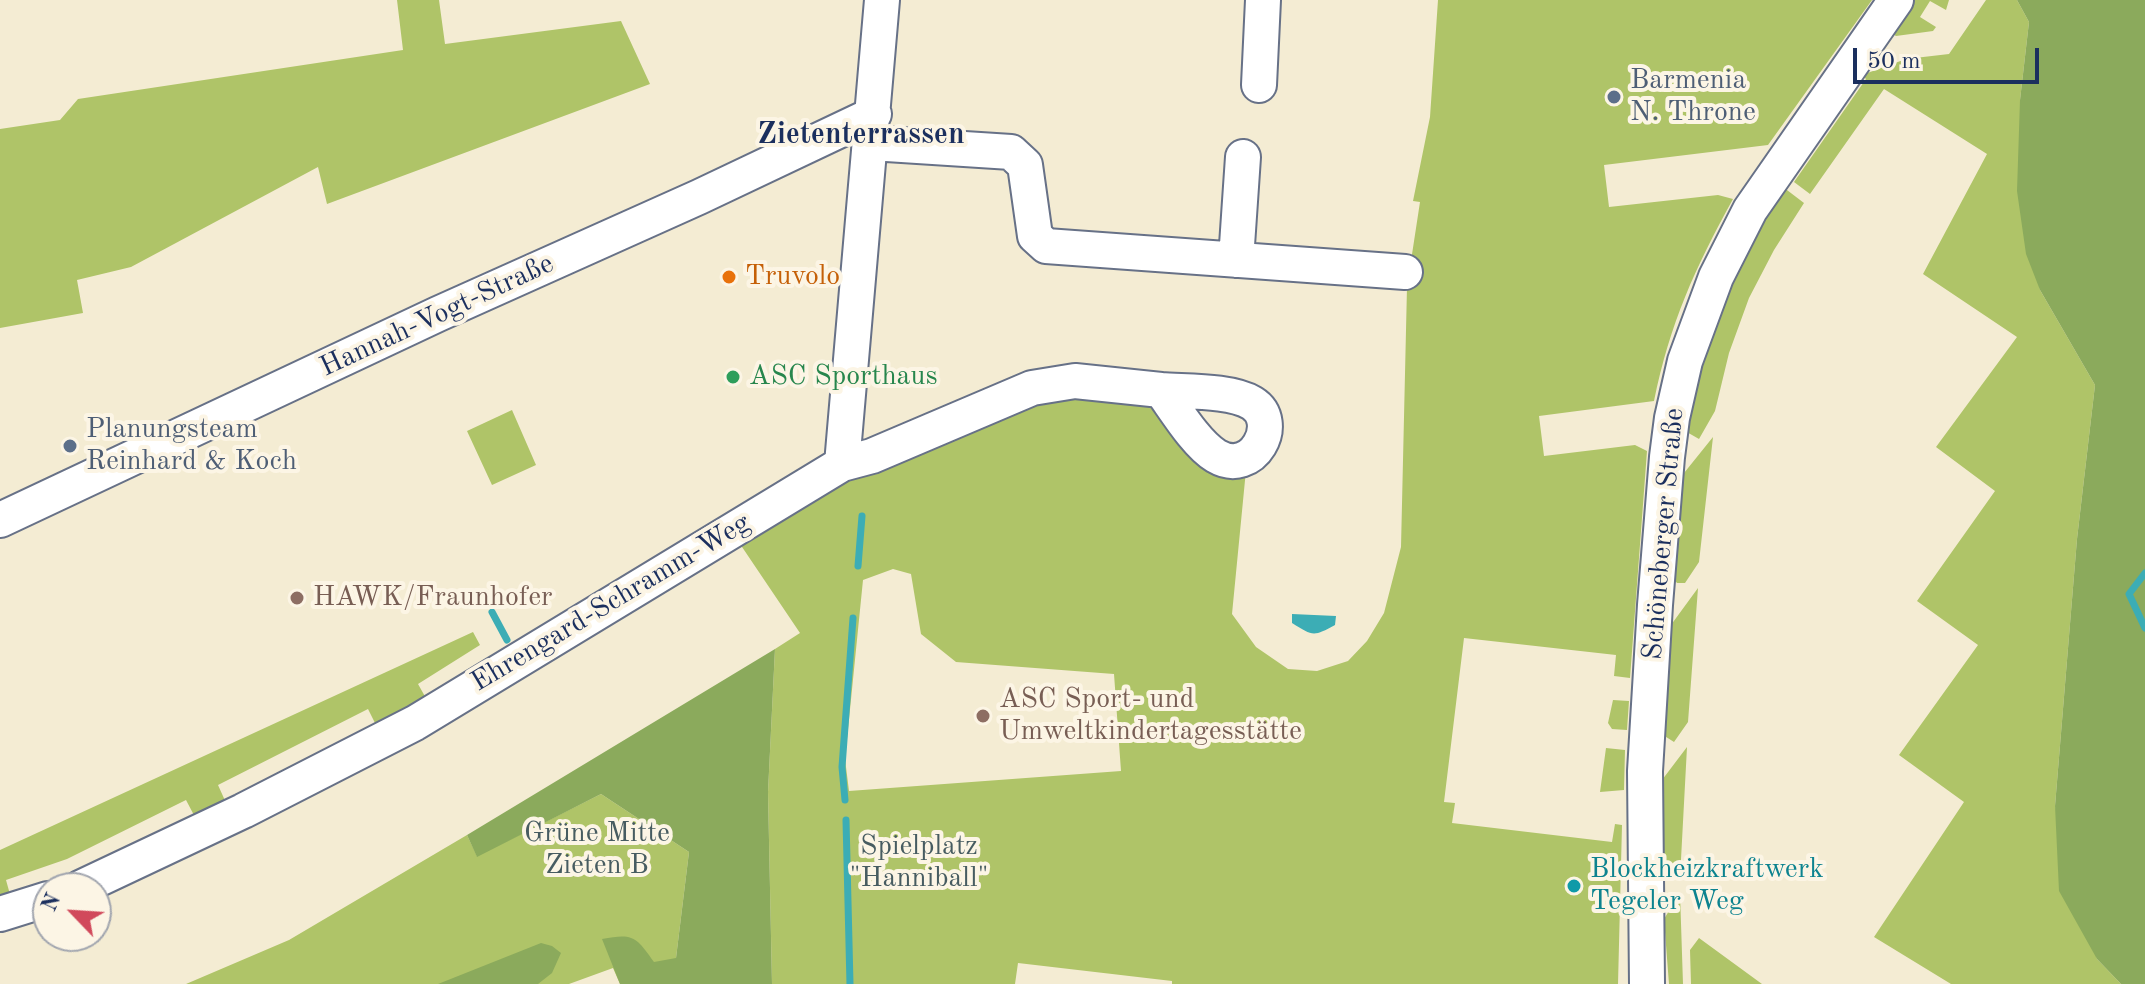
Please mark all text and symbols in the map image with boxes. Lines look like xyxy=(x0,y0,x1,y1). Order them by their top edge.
scale bar xyxy=(1857,32,2043,82)
text: 50 m xyxy=(1867,50,1921,74)
place label: Barmenia N. Throne xyxy=(1630,64,1756,130)
marker: Barmenia N. Throne xyxy=(1605,88,1623,106)
district label: Zietenterrassen xyxy=(757,117,965,153)
street label: Hannah-Vogt-Straße xyxy=(315,247,559,385)
place label: Truvolo xyxy=(745,260,840,294)
marker: Truvolo xyxy=(720,268,738,286)
place label: ASC Sporthaus xyxy=(749,360,938,394)
marker: ASC Sporthaus xyxy=(724,368,742,386)
street label: Schöneberger Straße xyxy=(1636,407,1692,661)
place label: Planungsteam Reinhard & Koch xyxy=(86,413,297,479)
marker: Planungsteam Reinhard & Koch xyxy=(61,437,79,455)
street label: Ehrengard-Schramm-Weg xyxy=(465,506,757,700)
place label: HAWK/Fraunhofer xyxy=(313,581,553,615)
marker: HAWK/Fraunhofer xyxy=(288,589,306,607)
place label: ASC Sport- und Umweltkindertagesstätte xyxy=(999,683,1302,749)
marker: ASC Sport- und Umweltkindertagesstätte xyxy=(974,707,992,725)
park label: Grüne Mitte Zieten B xyxy=(524,817,670,883)
park label: Spielplatz "Hanniball" xyxy=(849,830,989,896)
place label: Blockheizkraftwerk Tegeler Weg xyxy=(1590,853,1824,919)
north arrow xyxy=(32,872,112,952)
marker: Blockheizkraftwerk Tegeler Weg xyxy=(1565,877,1583,895)
text: N xyxy=(39,890,66,915)

